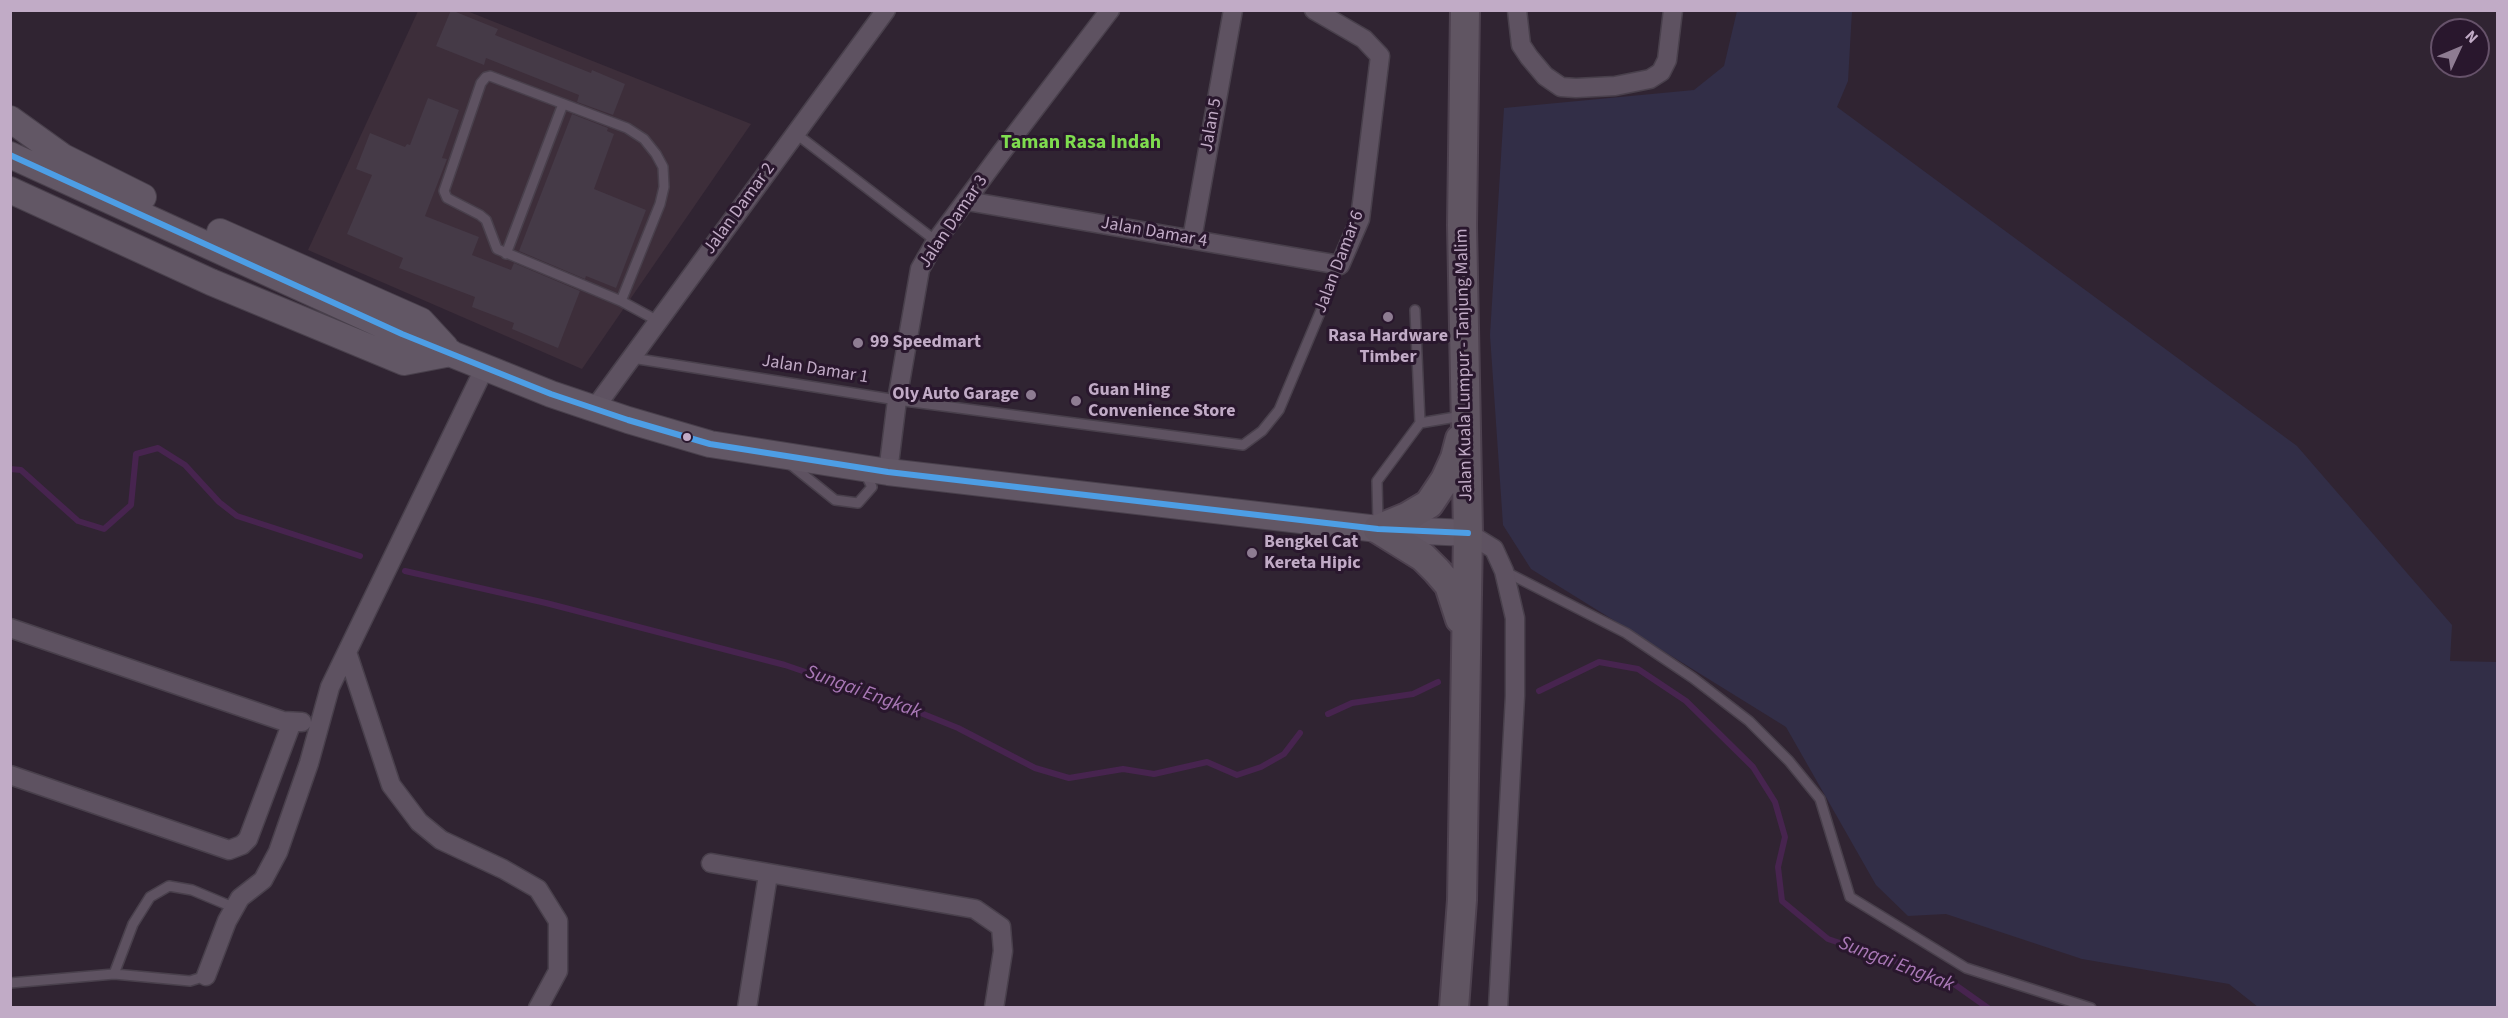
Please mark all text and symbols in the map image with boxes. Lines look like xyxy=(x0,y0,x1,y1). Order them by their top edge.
north arrow xyxy=(2430,18,2490,78)
text: N xyxy=(2460,25,2483,48)
street label: Jalan 5 xyxy=(1197,97,1227,153)
district label: Taman Rasa Indah xyxy=(1001,132,1161,156)
street label: Jalan Damar 2 xyxy=(700,159,780,259)
street label: Jalan Damar 3 xyxy=(915,171,993,273)
street label: Jalan Damar 6 xyxy=(1311,208,1369,316)
street label: Jalan Damar 4 xyxy=(1099,213,1209,253)
street label: Jalan Kuala Lumpur - Tanjung Malim xyxy=(1452,228,1478,502)
marker: Rasa Hardware Timber xyxy=(1381,310,1395,324)
place label: Rasa Hardware Timber xyxy=(1328,326,1448,368)
place label: 99 Speedmart xyxy=(870,332,981,354)
marker: 99 Speedmart xyxy=(851,336,865,350)
street label: Jalan Damar 1 xyxy=(760,351,870,389)
place label: Guan Hing Convenience Store xyxy=(1088,380,1235,422)
place label: Oly Auto Garage xyxy=(892,384,1019,406)
marker: Oly Auto Garage xyxy=(1024,388,1038,402)
marker: Guan Hing Convenience Store xyxy=(1069,394,1083,408)
unlabelled marker xyxy=(681,431,693,443)
place label: Bengkel Cat Kereta Hipic xyxy=(1264,532,1361,574)
marker: Bengkel Cat Kereta Hipic xyxy=(1245,546,1259,560)
water label: Sungai Engkak xyxy=(802,661,924,725)
water label: Sungai Engkak xyxy=(1835,932,1957,998)

